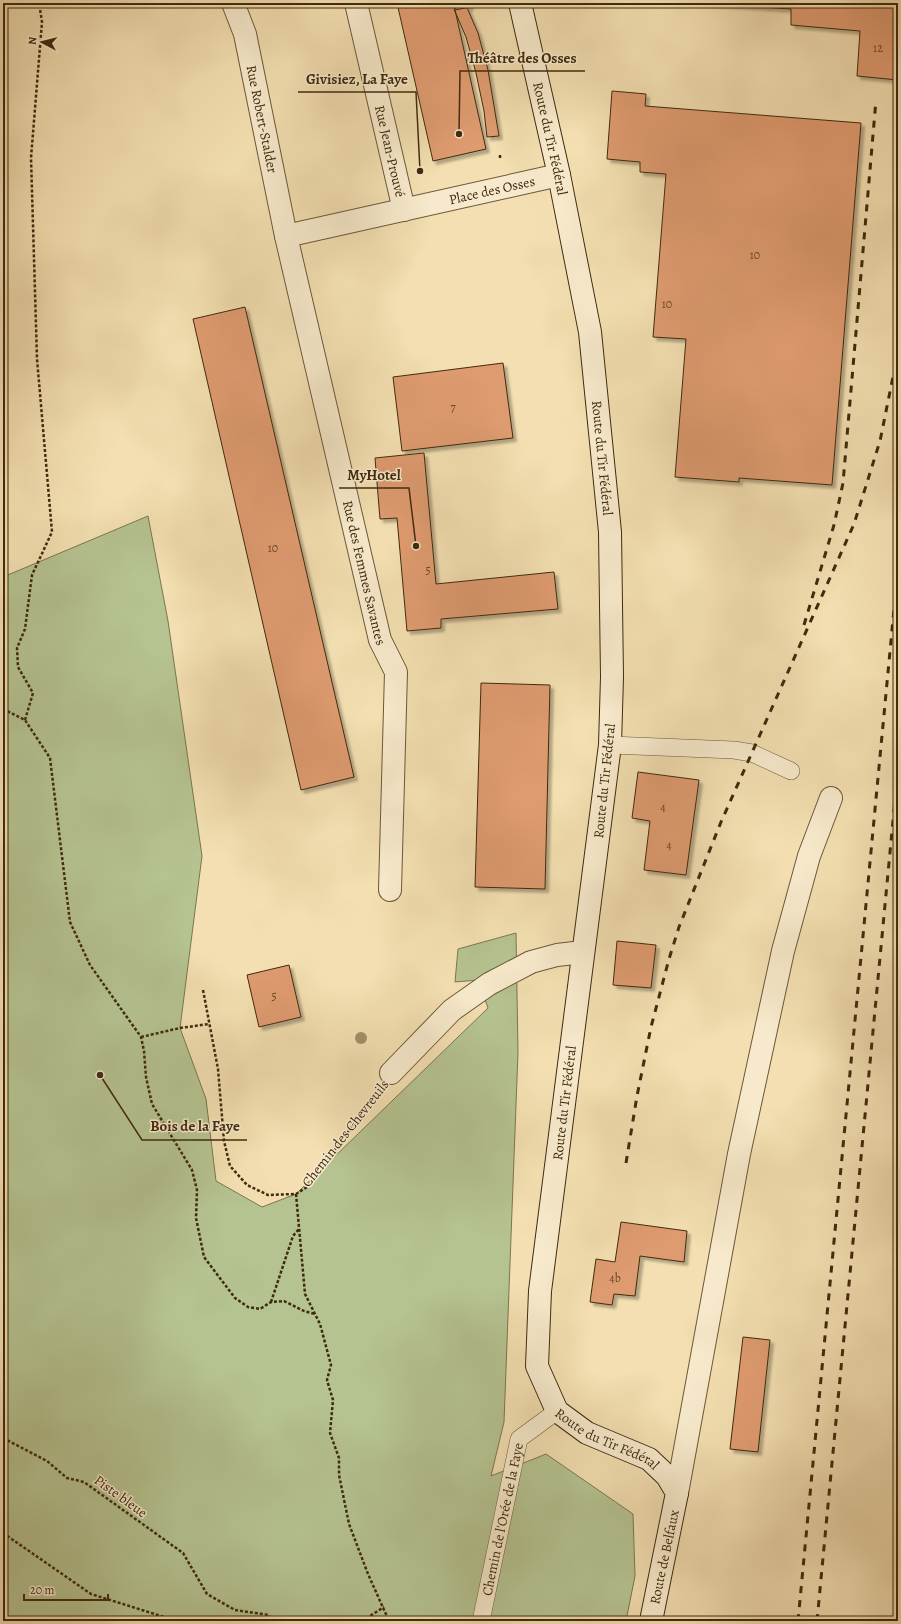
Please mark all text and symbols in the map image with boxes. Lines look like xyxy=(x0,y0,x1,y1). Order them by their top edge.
north arrow xyxy=(22,22,62,62)
text: N xyxy=(25,36,41,46)
house number: 12 xyxy=(873,40,883,56)
callout: Théâtre des Osses xyxy=(460,44,585,71)
text: Théâtre des Osses xyxy=(467,48,577,68)
street label: Rue Robert-Stalder xyxy=(242,63,282,175)
callout: Givisiez, La Faye xyxy=(298,65,416,92)
text: Givisiez, La Faye xyxy=(306,69,408,89)
street label: Route du Tir Fédéral xyxy=(528,80,572,197)
street label: Rue Jean-Prouvé xyxy=(370,103,410,199)
street label: Place des Osses xyxy=(447,172,537,209)
house number: 10 xyxy=(750,247,760,263)
house number: 10 xyxy=(662,296,672,312)
house number: 7 xyxy=(450,399,456,415)
street label: Route du Tir Fédéral xyxy=(587,400,617,517)
callout: MyHotel xyxy=(339,461,409,488)
text: MyHotel xyxy=(347,465,401,485)
street label: Rue des Femmes Savantes xyxy=(338,499,390,649)
house number: 10 xyxy=(268,540,278,556)
house number: 5 xyxy=(425,562,431,578)
street label: Route du Tir Fédéral xyxy=(589,722,620,839)
house number: 4 xyxy=(660,799,666,815)
house number: 4 xyxy=(666,837,672,853)
house number: 5 xyxy=(271,988,277,1004)
street label: Route du Tir Fédéral xyxy=(548,1044,581,1161)
street label: Chemin des Chevreuils xyxy=(297,1076,393,1191)
callout: Bois de la Faye xyxy=(142,1113,247,1140)
text: Bois de la Faye xyxy=(150,1116,240,1136)
house number: 4b xyxy=(609,1270,621,1286)
street label: Route du Tir Fédéral xyxy=(551,1404,664,1474)
street label: Chemin de l'Orée de la Faye xyxy=(478,1441,528,1598)
street label: Piste bleue xyxy=(90,1471,151,1522)
street label: Route de Belfaux xyxy=(645,1508,684,1606)
scale bar xyxy=(24,1576,108,1602)
text: 20 m xyxy=(30,1582,54,1598)

